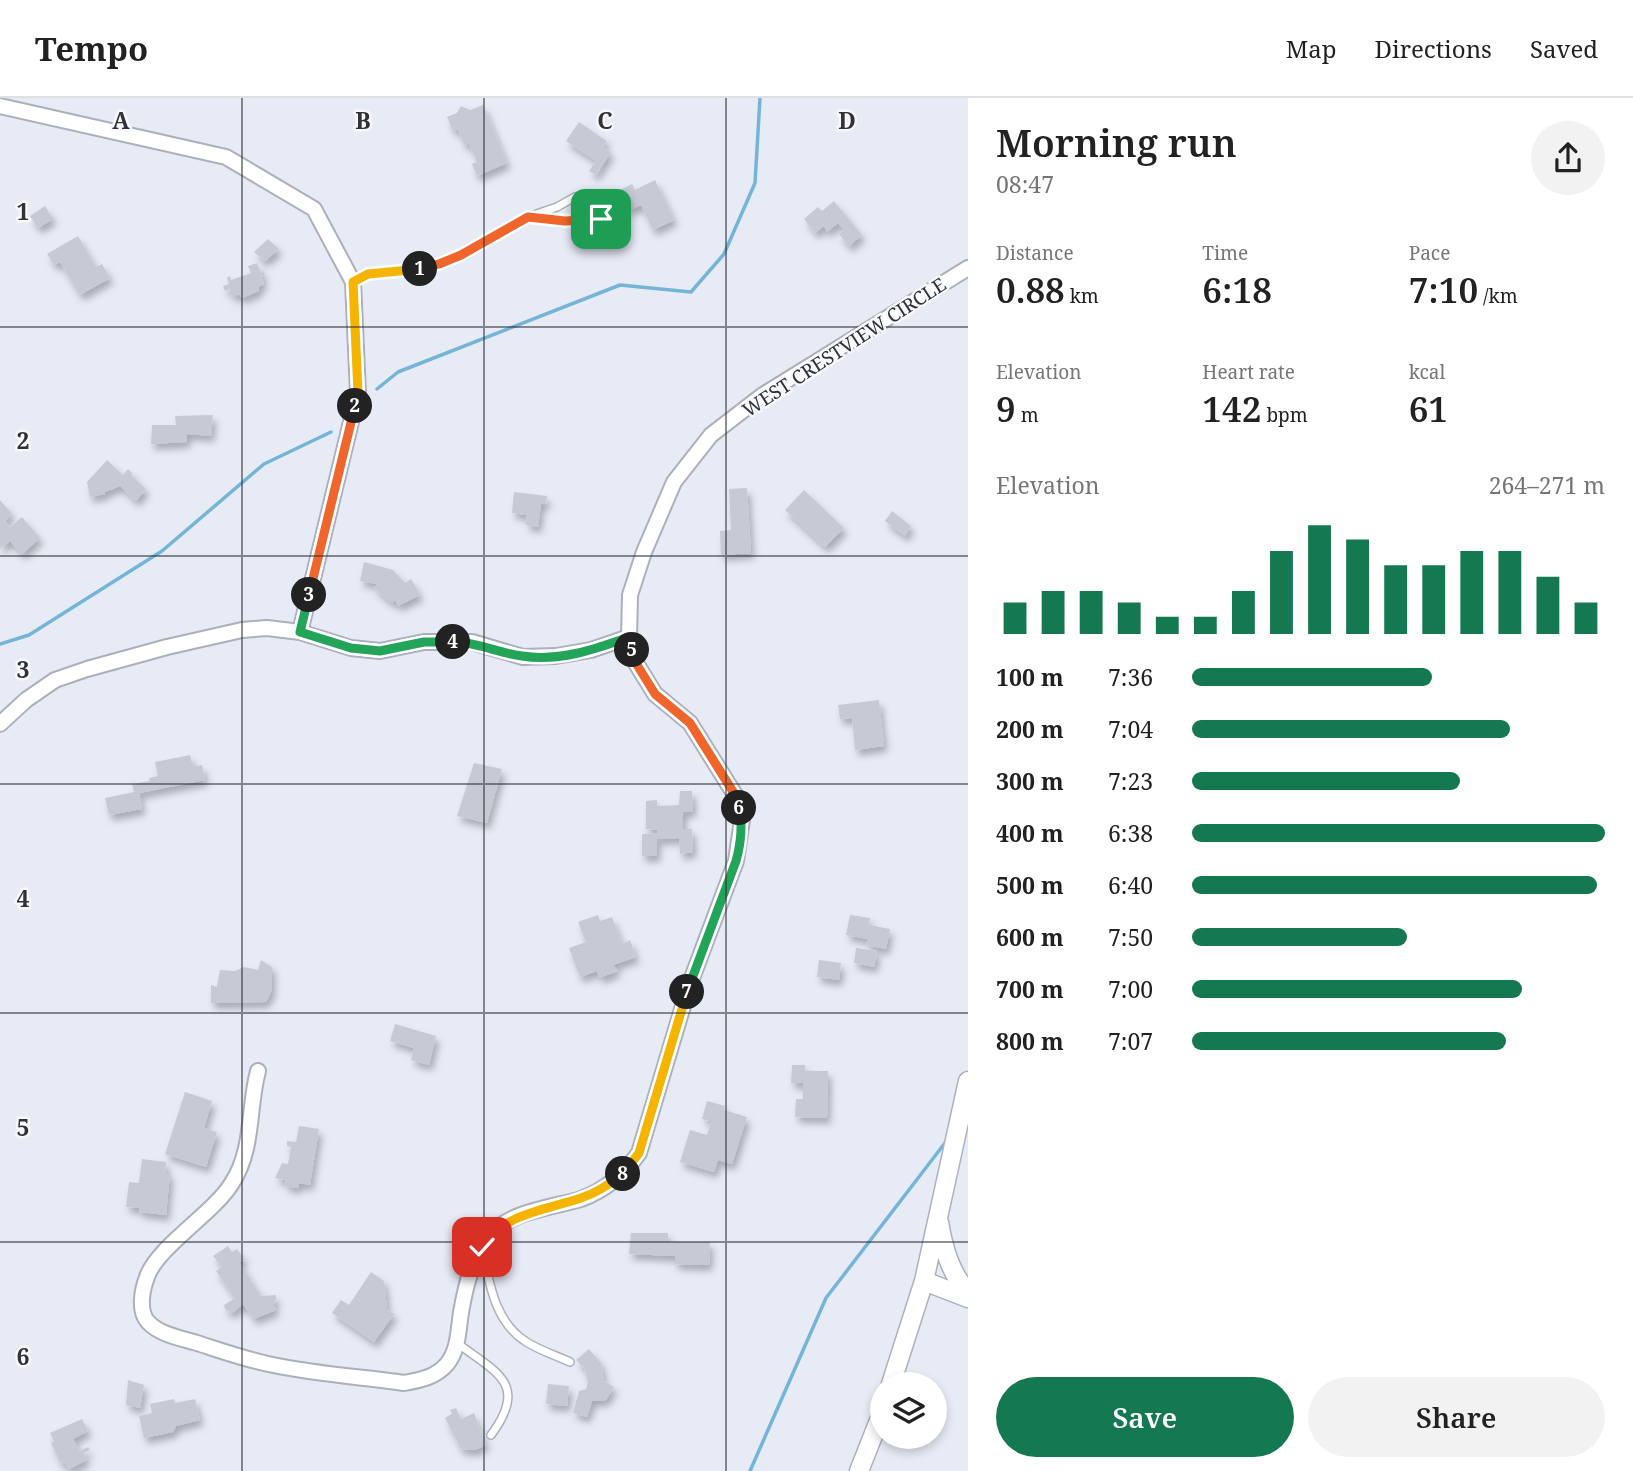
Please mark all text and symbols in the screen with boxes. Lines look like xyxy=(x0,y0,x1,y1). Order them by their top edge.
text: Tempo xyxy=(35,26,148,71)
text: Map xyxy=(1286,32,1337,65)
text: Directions xyxy=(1375,32,1492,65)
text: Saved xyxy=(1530,32,1598,65)
text: A xyxy=(112,104,130,136)
text: B xyxy=(355,104,371,136)
text: C xyxy=(597,104,613,136)
text: D xyxy=(838,104,856,136)
text: Morning run xyxy=(996,116,1237,168)
button: share xyxy=(1531,121,1605,195)
text: 08:47 xyxy=(996,168,1054,200)
pin xyxy=(571,189,631,249)
text: 1 xyxy=(17,195,30,227)
icon: arrive xyxy=(582,200,620,238)
text: Distance xyxy=(996,240,1074,266)
text: Time xyxy=(1202,240,1248,266)
text: Pace xyxy=(1409,240,1450,266)
pin: 1 xyxy=(402,252,438,286)
text: 1 xyxy=(414,255,425,281)
text: 0.88 xyxy=(996,266,1065,313)
text: 6:18 xyxy=(1202,266,1272,313)
text: 7:10 xyxy=(1409,266,1478,313)
street label: WEST CRESTVIEW CIRCLE xyxy=(737,271,951,423)
text: km xyxy=(1065,283,1099,309)
text: /km xyxy=(1478,283,1518,309)
text: Elevation xyxy=(996,359,1082,385)
text: Heart rate xyxy=(1202,359,1295,385)
text: kcal xyxy=(1409,359,1445,385)
text: 9 xyxy=(996,385,1016,432)
text: 142 xyxy=(1202,385,1261,432)
text: 61 xyxy=(1409,385,1448,432)
pin: 2 xyxy=(338,388,372,424)
text: 2 xyxy=(349,392,360,418)
text: m xyxy=(1016,402,1039,428)
text: bpm xyxy=(1261,402,1308,428)
text: 2 xyxy=(17,424,30,456)
text: Elevation xyxy=(996,469,1100,501)
text: 264–271 m xyxy=(1489,469,1605,501)
pin: 3 xyxy=(292,578,326,612)
text: 3 xyxy=(303,581,314,607)
pin: 4 xyxy=(435,624,470,660)
text: 4 xyxy=(447,628,458,654)
pin: 5 xyxy=(614,632,650,668)
text: 5 xyxy=(626,636,637,662)
text: 3 xyxy=(17,653,30,685)
text: 100 m xyxy=(996,661,1064,693)
text: 7:36 xyxy=(1108,661,1153,693)
text: 200 m xyxy=(996,713,1064,745)
text: 7:04 xyxy=(1108,713,1153,745)
text: 300 m xyxy=(996,765,1064,797)
text: 7:23 xyxy=(1108,765,1153,797)
pin: 6 xyxy=(722,790,756,826)
text: 6 xyxy=(733,794,744,820)
text: 400 m xyxy=(996,817,1064,849)
text: 6:38 xyxy=(1108,817,1153,849)
text: 500 m xyxy=(996,869,1064,901)
text: 6:40 xyxy=(1108,869,1153,901)
text: 4 xyxy=(17,882,30,914)
text: 600 m xyxy=(996,921,1064,953)
text: 7:50 xyxy=(1108,921,1153,953)
text: 700 m xyxy=(996,973,1064,1005)
text: 7:00 xyxy=(1108,973,1153,1005)
pin: 7 xyxy=(670,974,704,1010)
text: 7 xyxy=(681,978,692,1004)
text: 800 m xyxy=(996,1025,1064,1057)
text: 7:07 xyxy=(1108,1025,1153,1057)
text: 5 xyxy=(17,1111,30,1143)
pin: 8 xyxy=(606,1156,640,1192)
text: 8 xyxy=(617,1160,628,1186)
pin xyxy=(452,1217,512,1277)
icon: check xyxy=(463,1228,501,1266)
text: 6 xyxy=(17,1340,30,1372)
map controls xyxy=(870,1372,947,1449)
button: layers xyxy=(870,1372,947,1449)
button: Save xyxy=(996,1377,1294,1457)
button: Share xyxy=(1308,1377,1605,1457)

